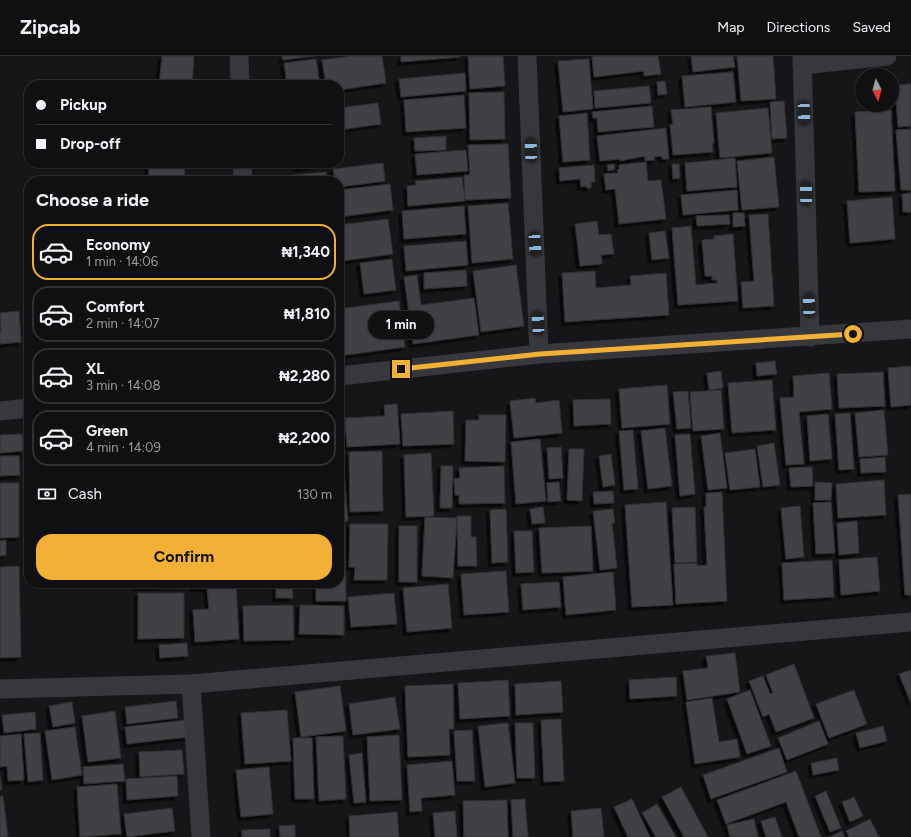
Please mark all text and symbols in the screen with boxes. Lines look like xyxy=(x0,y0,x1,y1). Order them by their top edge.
text: Zipcab xyxy=(20,16,80,39)
text: Map xyxy=(717,19,745,36)
text: Directions xyxy=(767,19,830,36)
text: Saved xyxy=(852,19,891,36)
north arrow xyxy=(855,68,899,112)
map controls xyxy=(855,68,899,112)
text: Pickup xyxy=(60,96,107,114)
car xyxy=(798,101,810,125)
text: Drop-off xyxy=(60,135,121,153)
car xyxy=(525,138,537,162)
car xyxy=(800,181,812,205)
text: Choose a ride xyxy=(36,189,149,211)
car xyxy=(528,232,542,256)
icon: car xyxy=(38,234,74,270)
text: Economy xyxy=(86,236,151,254)
text: ₦1,340 xyxy=(281,243,330,261)
text: 1 min · 14:06 xyxy=(86,254,158,269)
car xyxy=(803,293,815,317)
icon: car xyxy=(38,296,74,332)
text: Comfort xyxy=(86,298,145,316)
text: ₦1,810 xyxy=(284,305,330,323)
callout: 1 min xyxy=(368,311,434,339)
car xyxy=(531,311,545,335)
text: 2 min · 14:07 xyxy=(86,316,160,331)
text: 1 min xyxy=(386,317,416,332)
route start xyxy=(844,325,862,343)
icon: car xyxy=(38,358,74,394)
text: XL xyxy=(86,360,104,378)
route end xyxy=(392,360,410,378)
text: ₦2,280 xyxy=(279,367,330,385)
text: 3 min · 14:08 xyxy=(86,378,160,393)
icon: car xyxy=(38,420,74,456)
text: Green xyxy=(86,422,128,440)
text: ₦2,200 xyxy=(279,429,330,447)
text: 4 min · 14:09 xyxy=(86,440,161,455)
icon: cash xyxy=(36,483,58,505)
text: Cash xyxy=(68,485,102,503)
text: 130 m xyxy=(297,487,332,502)
button: Confirm xyxy=(36,534,332,580)

